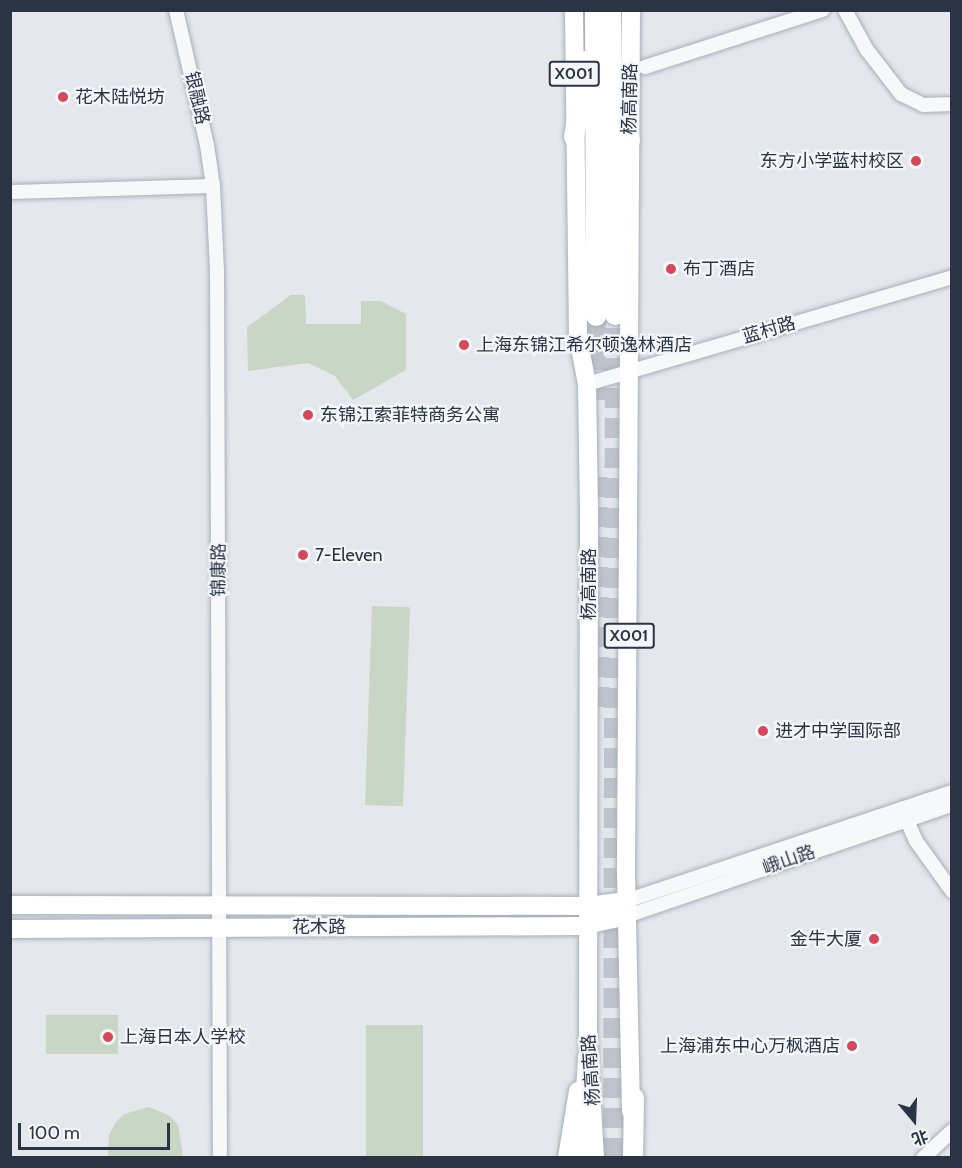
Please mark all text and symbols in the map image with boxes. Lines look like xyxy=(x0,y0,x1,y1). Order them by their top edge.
road number: X001 xyxy=(548,61,600,87)
street label: 杨高南路 xyxy=(619,63,641,135)
street label: 银融路 xyxy=(180,69,214,127)
place label: 花木陆悦坊 xyxy=(75,86,165,108)
marker: 花木陆悦坊 xyxy=(56,90,70,104)
place label: 东方小学蓝村校区 xyxy=(760,150,904,172)
marker: 东方小学蓝村校区 xyxy=(909,154,923,168)
place label: 布丁酒店 xyxy=(683,258,755,280)
marker: 布丁酒店 xyxy=(664,262,678,276)
street label: 蓝村路 xyxy=(740,312,798,348)
place label: 上海东锦江希尔顿逸林酒店 xyxy=(476,334,692,356)
marker: 上海东锦江希尔顿逸林酒店 xyxy=(457,338,471,352)
place label: 东锦江索菲特商务公寓 xyxy=(320,404,500,426)
marker: 东锦江索菲特商务公寓 xyxy=(301,408,315,422)
street label: 锦康路 xyxy=(208,543,230,597)
place label: 7-Eleven xyxy=(315,544,383,566)
marker: 7-Eleven xyxy=(296,548,310,562)
street label: 杨高南路 xyxy=(578,548,600,620)
road number: X001 xyxy=(604,623,654,649)
place label: 进才中学国际部 xyxy=(775,720,901,742)
marker: 进才中学国际部 xyxy=(756,724,770,738)
street label: 峨山路 xyxy=(760,841,818,879)
street label: 花木路 xyxy=(292,916,346,938)
place label: 金牛大厦 xyxy=(790,928,862,950)
marker: 金牛大厦 xyxy=(867,932,881,946)
place label: 上海日本人学校 xyxy=(120,1026,246,1048)
marker: 上海日本人学校 xyxy=(101,1030,115,1044)
street label: 杨高南路 xyxy=(578,1033,604,1107)
place label: 上海浦东中心万枫酒店 xyxy=(660,1035,840,1057)
marker: 上海浦东中心万枫酒店 xyxy=(845,1039,859,1053)
north arrow xyxy=(884,1090,944,1150)
scale bar xyxy=(21,1111,172,1149)
text: 100 m xyxy=(29,1122,80,1144)
text: 北 xyxy=(909,1126,931,1149)

